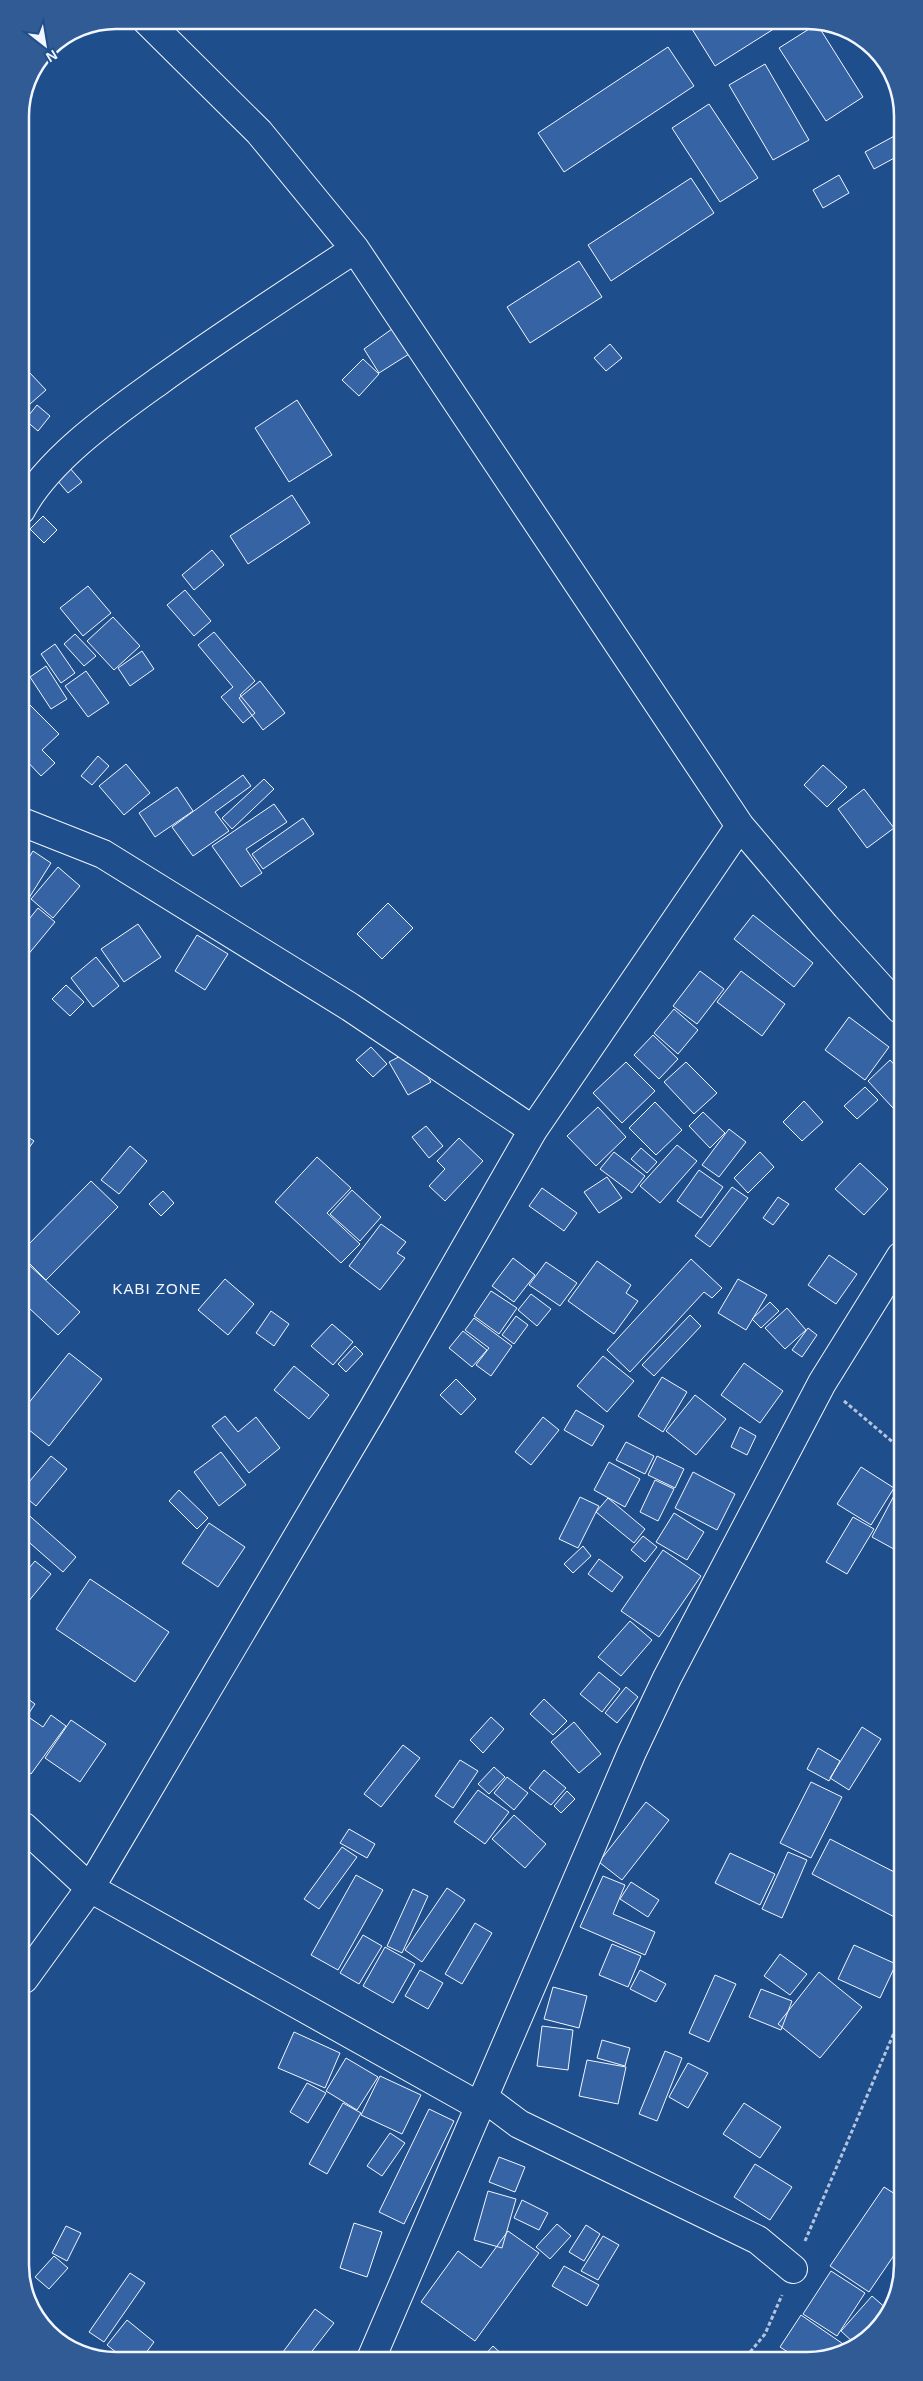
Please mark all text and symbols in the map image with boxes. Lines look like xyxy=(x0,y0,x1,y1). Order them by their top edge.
north arrow xyxy=(20,20,70,70)
text: N xyxy=(43,47,60,66)
district label: KABI ZONE xyxy=(112,1280,202,1297)

